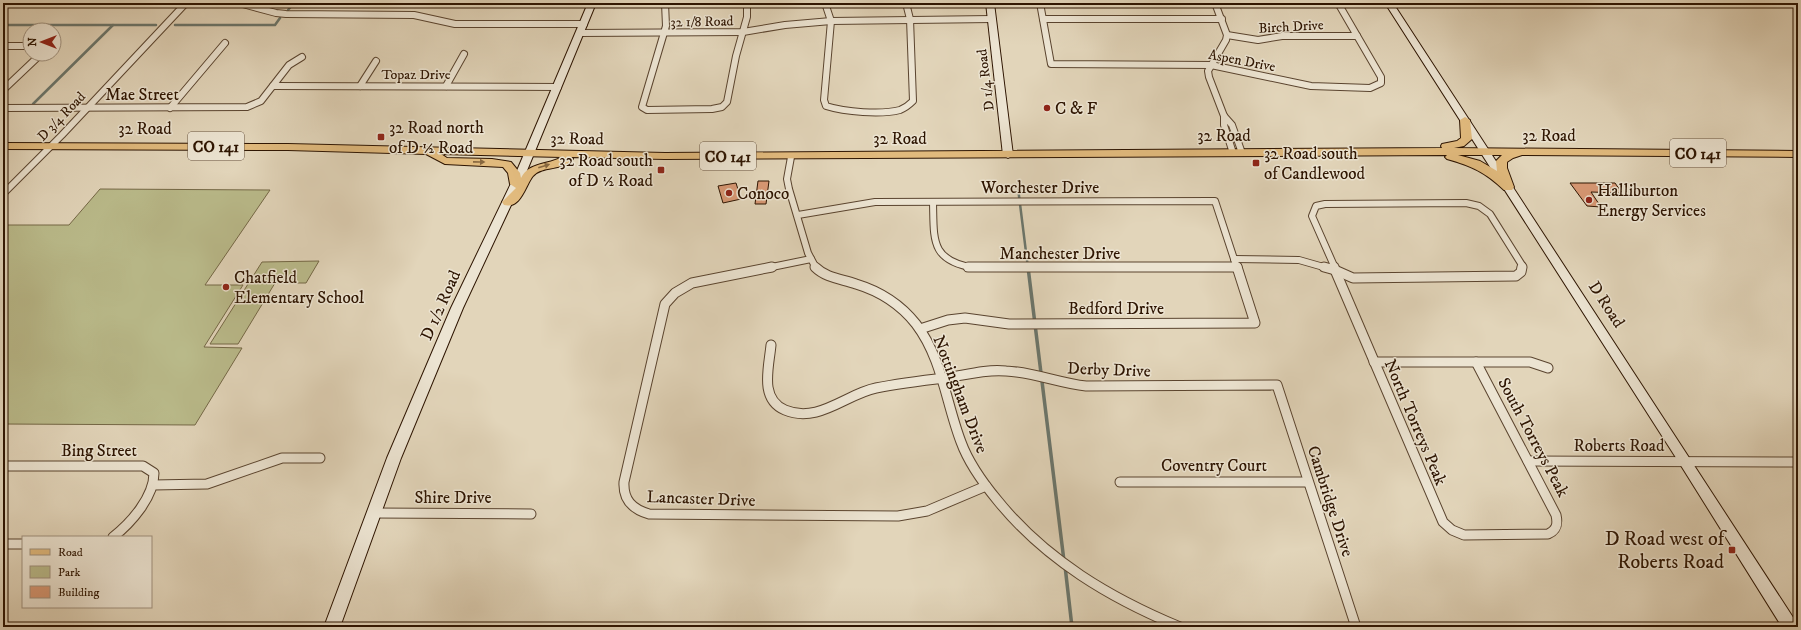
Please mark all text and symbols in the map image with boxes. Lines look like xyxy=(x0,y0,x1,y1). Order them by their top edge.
street label: 32 1/8 Road xyxy=(670,12,734,32)
street label: Birch Drive xyxy=(1258,16,1324,38)
north arrow xyxy=(22,22,62,62)
text: N xyxy=(26,37,40,47)
street label: Aspen Drive xyxy=(1207,46,1277,76)
street label: D 1/4 Road xyxy=(973,48,999,112)
street label: Topaz Drive xyxy=(381,66,451,84)
street label: Mae Street xyxy=(105,84,179,106)
street label: D 3/4 Road xyxy=(34,88,90,145)
place label: C & F xyxy=(1055,98,1098,120)
marker: C & F xyxy=(1042,103,1052,113)
place label: 32 Road north of D ½ Road xyxy=(389,117,484,159)
street label: 32 Road xyxy=(118,118,172,140)
street label: 32 Road xyxy=(1197,125,1251,147)
street label: 32 Road xyxy=(1522,125,1576,147)
street label: 32 Road xyxy=(550,128,604,150)
street label: 32 Road xyxy=(873,128,927,150)
road number: CO 141 xyxy=(188,132,244,160)
marker: 32 Road north of D ½ Road xyxy=(376,132,386,142)
road number: CO 141 xyxy=(1670,139,1726,167)
road number: CO 141 xyxy=(700,142,756,170)
place label: 32 Road south of Candlewood xyxy=(1264,143,1366,185)
place label: 32 Road south of D ½ Road xyxy=(559,150,654,192)
marker: 32 Road south of Candlewood xyxy=(1251,158,1261,168)
one-way arrow xyxy=(473,159,486,165)
one-way arrow xyxy=(538,163,550,169)
marker: 32 Road south of D ½ Road xyxy=(656,165,666,175)
street label: Worchester Drive xyxy=(980,177,1099,199)
place label: Halliburton Energy Services xyxy=(1597,180,1706,222)
place label: Conoco xyxy=(737,183,789,205)
marker: Conoco xyxy=(724,188,734,198)
marker: Halliburton Energy Services xyxy=(1584,195,1594,205)
street label: Manchester Drive xyxy=(1000,243,1120,265)
street label: D 1/2 Road xyxy=(416,266,466,344)
place label: Chatfield Elementary School xyxy=(234,267,364,309)
street label: D Road xyxy=(1583,277,1630,333)
marker: Chatfield Elementary School xyxy=(221,282,231,292)
street label: Bedford Drive xyxy=(1068,298,1164,320)
street label: Nottingham Drive xyxy=(927,332,993,457)
street label: North Torreys Peak xyxy=(1379,356,1452,489)
street label: Derby Drive xyxy=(1067,358,1151,382)
street label: South Torreys Peak xyxy=(1492,374,1574,501)
street label: Roberts Road xyxy=(1574,435,1665,457)
street label: Bing Street xyxy=(61,440,138,462)
street label: Cambridge Drive xyxy=(1302,443,1358,559)
street label: Coventry Court xyxy=(1161,455,1267,477)
street label: Lancaster Drive xyxy=(646,486,756,512)
street label: Shire Drive xyxy=(414,487,492,509)
place label: D Road west of Roberts Road xyxy=(1605,527,1728,575)
legend xyxy=(22,536,152,608)
text: Road xyxy=(58,545,83,560)
marker: D Road west of Roberts Road xyxy=(1727,545,1737,555)
text: Park xyxy=(58,565,80,580)
text: Building xyxy=(58,585,99,600)

